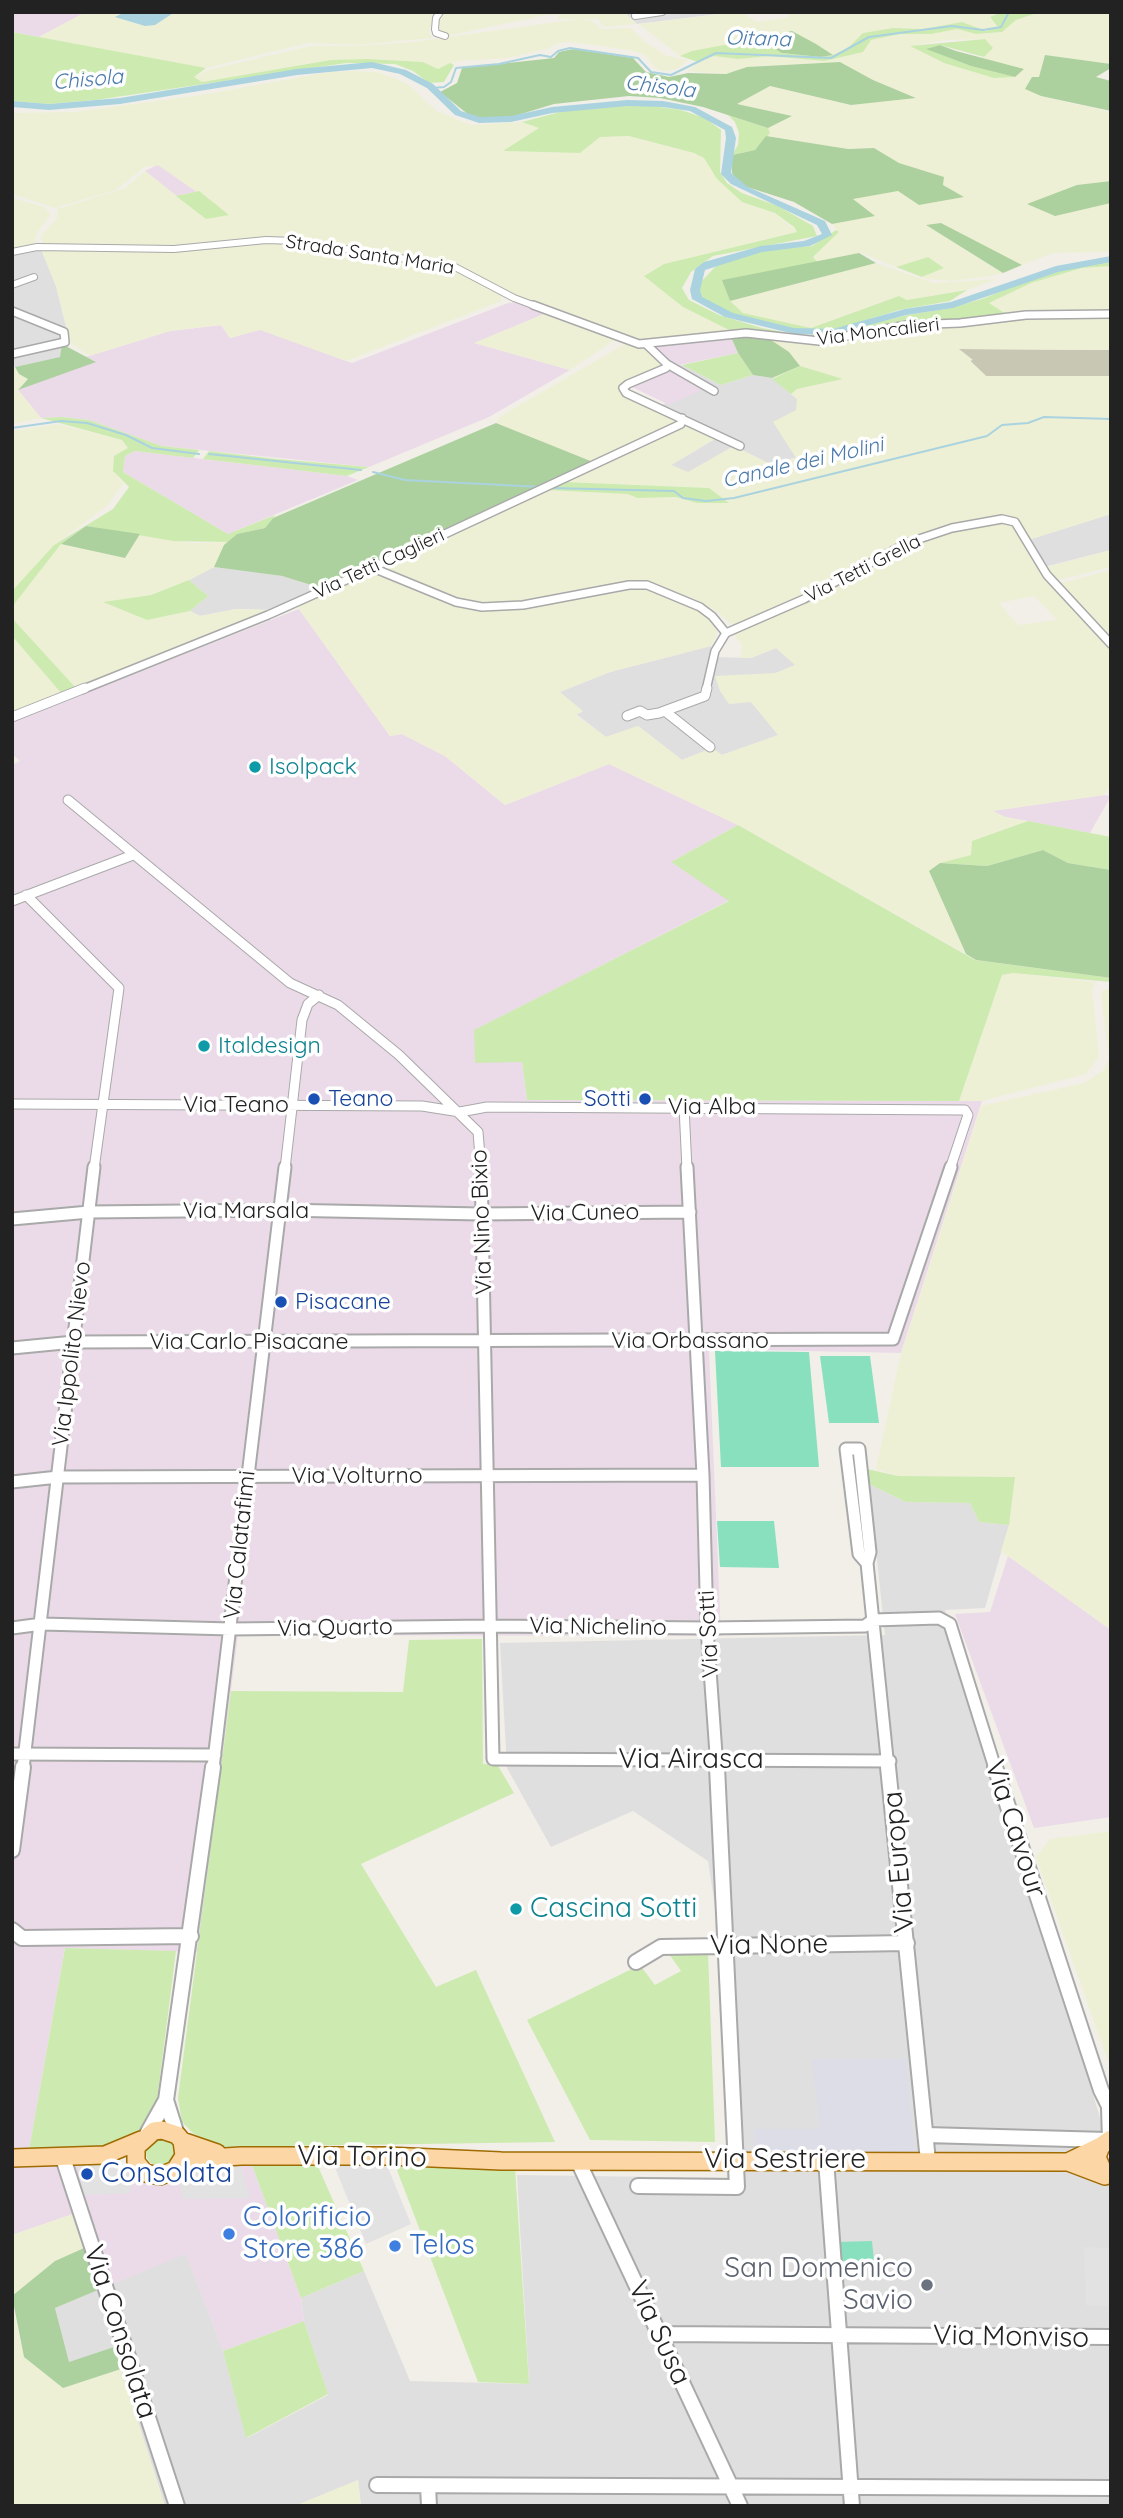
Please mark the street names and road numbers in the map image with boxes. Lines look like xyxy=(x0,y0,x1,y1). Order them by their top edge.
street label: Strada Santa Maria xyxy=(284,230,456,280)
street label: Via Moncalieri xyxy=(815,313,941,351)
street label: Via Tetti Caglieri xyxy=(310,524,448,604)
street label: Via Tetti Grella xyxy=(801,530,925,608)
street label: Via Teano xyxy=(183,1091,289,1119)
street label: Via Alba xyxy=(668,1093,756,1121)
street label: Via Nino Bixio xyxy=(466,1149,498,1295)
street label: Via Marsala xyxy=(183,1197,309,1225)
street label: Via Cuneo xyxy=(530,1198,640,1228)
street label: Via Ippolito Nievo xyxy=(47,1260,97,1448)
street label: Via Orbassano xyxy=(611,1327,769,1355)
street label: Via Carlo Pisacane xyxy=(149,1328,349,1356)
street label: Via Volturno xyxy=(291,1462,423,1490)
street label: Via Calatafimi xyxy=(218,1469,262,1621)
street label: Via Sotti xyxy=(693,1589,725,1679)
street label: Via Nichelino xyxy=(529,1612,667,1642)
street label: Via Quarto xyxy=(277,1613,393,1643)
street label: Via Airasca xyxy=(618,1743,764,1777)
street label: Via Cavour xyxy=(977,1756,1053,1902)
street label: Via Europa xyxy=(876,1790,922,1934)
street label: Via None xyxy=(709,1927,829,1963)
street label: Via Torino xyxy=(297,2139,427,2175)
street label: Via Sestriere xyxy=(704,2143,866,2177)
street label: Via Consolata xyxy=(76,2241,164,2423)
street label: Via Susa xyxy=(620,2276,698,2390)
street label: Via Monviso xyxy=(933,2319,1089,2355)

